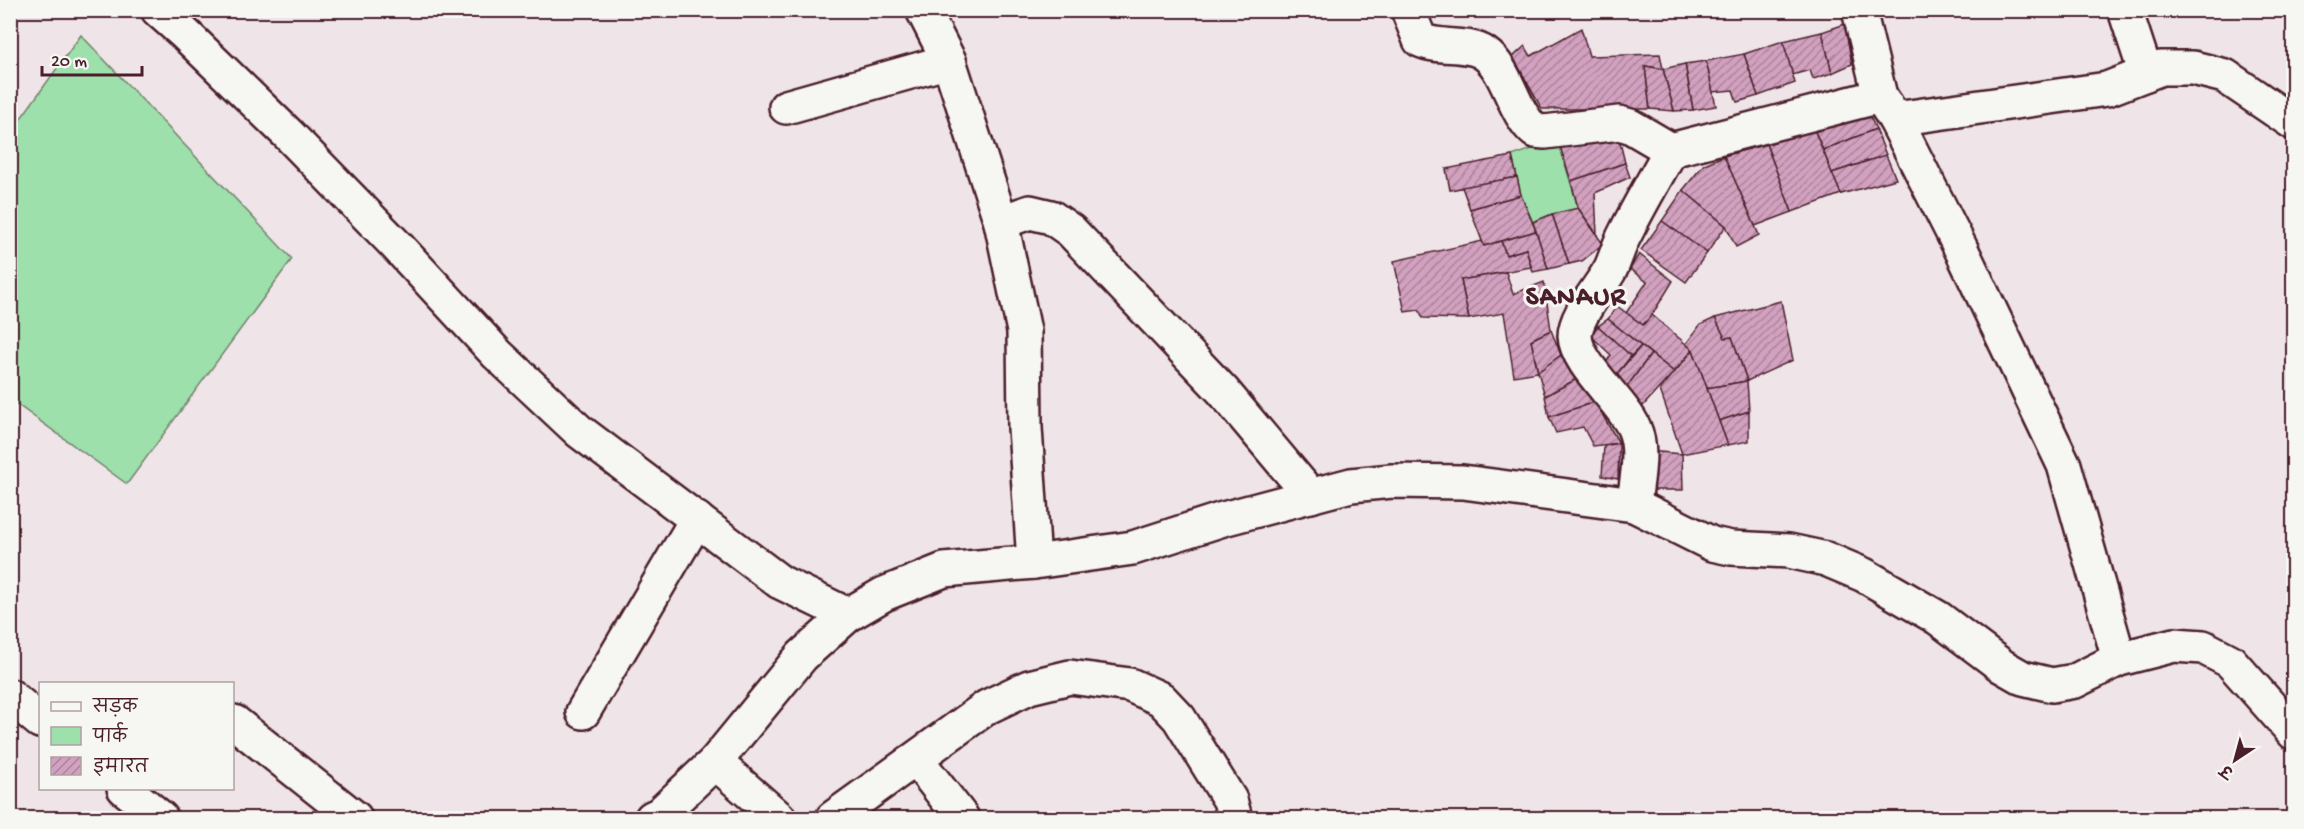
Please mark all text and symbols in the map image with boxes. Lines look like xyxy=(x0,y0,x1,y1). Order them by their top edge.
scale bar xyxy=(42,39,142,77)
text: 20 m xyxy=(51,52,87,73)
district label: SANAUR xyxy=(1526,283,1627,315)
legend xyxy=(39,682,234,790)
text: सड़क xyxy=(92,698,138,719)
text: पार्क xyxy=(92,722,128,749)
north arrow xyxy=(2205,730,2265,790)
text: इमारत xyxy=(93,757,149,779)
text: उ xyxy=(2217,758,2240,781)

